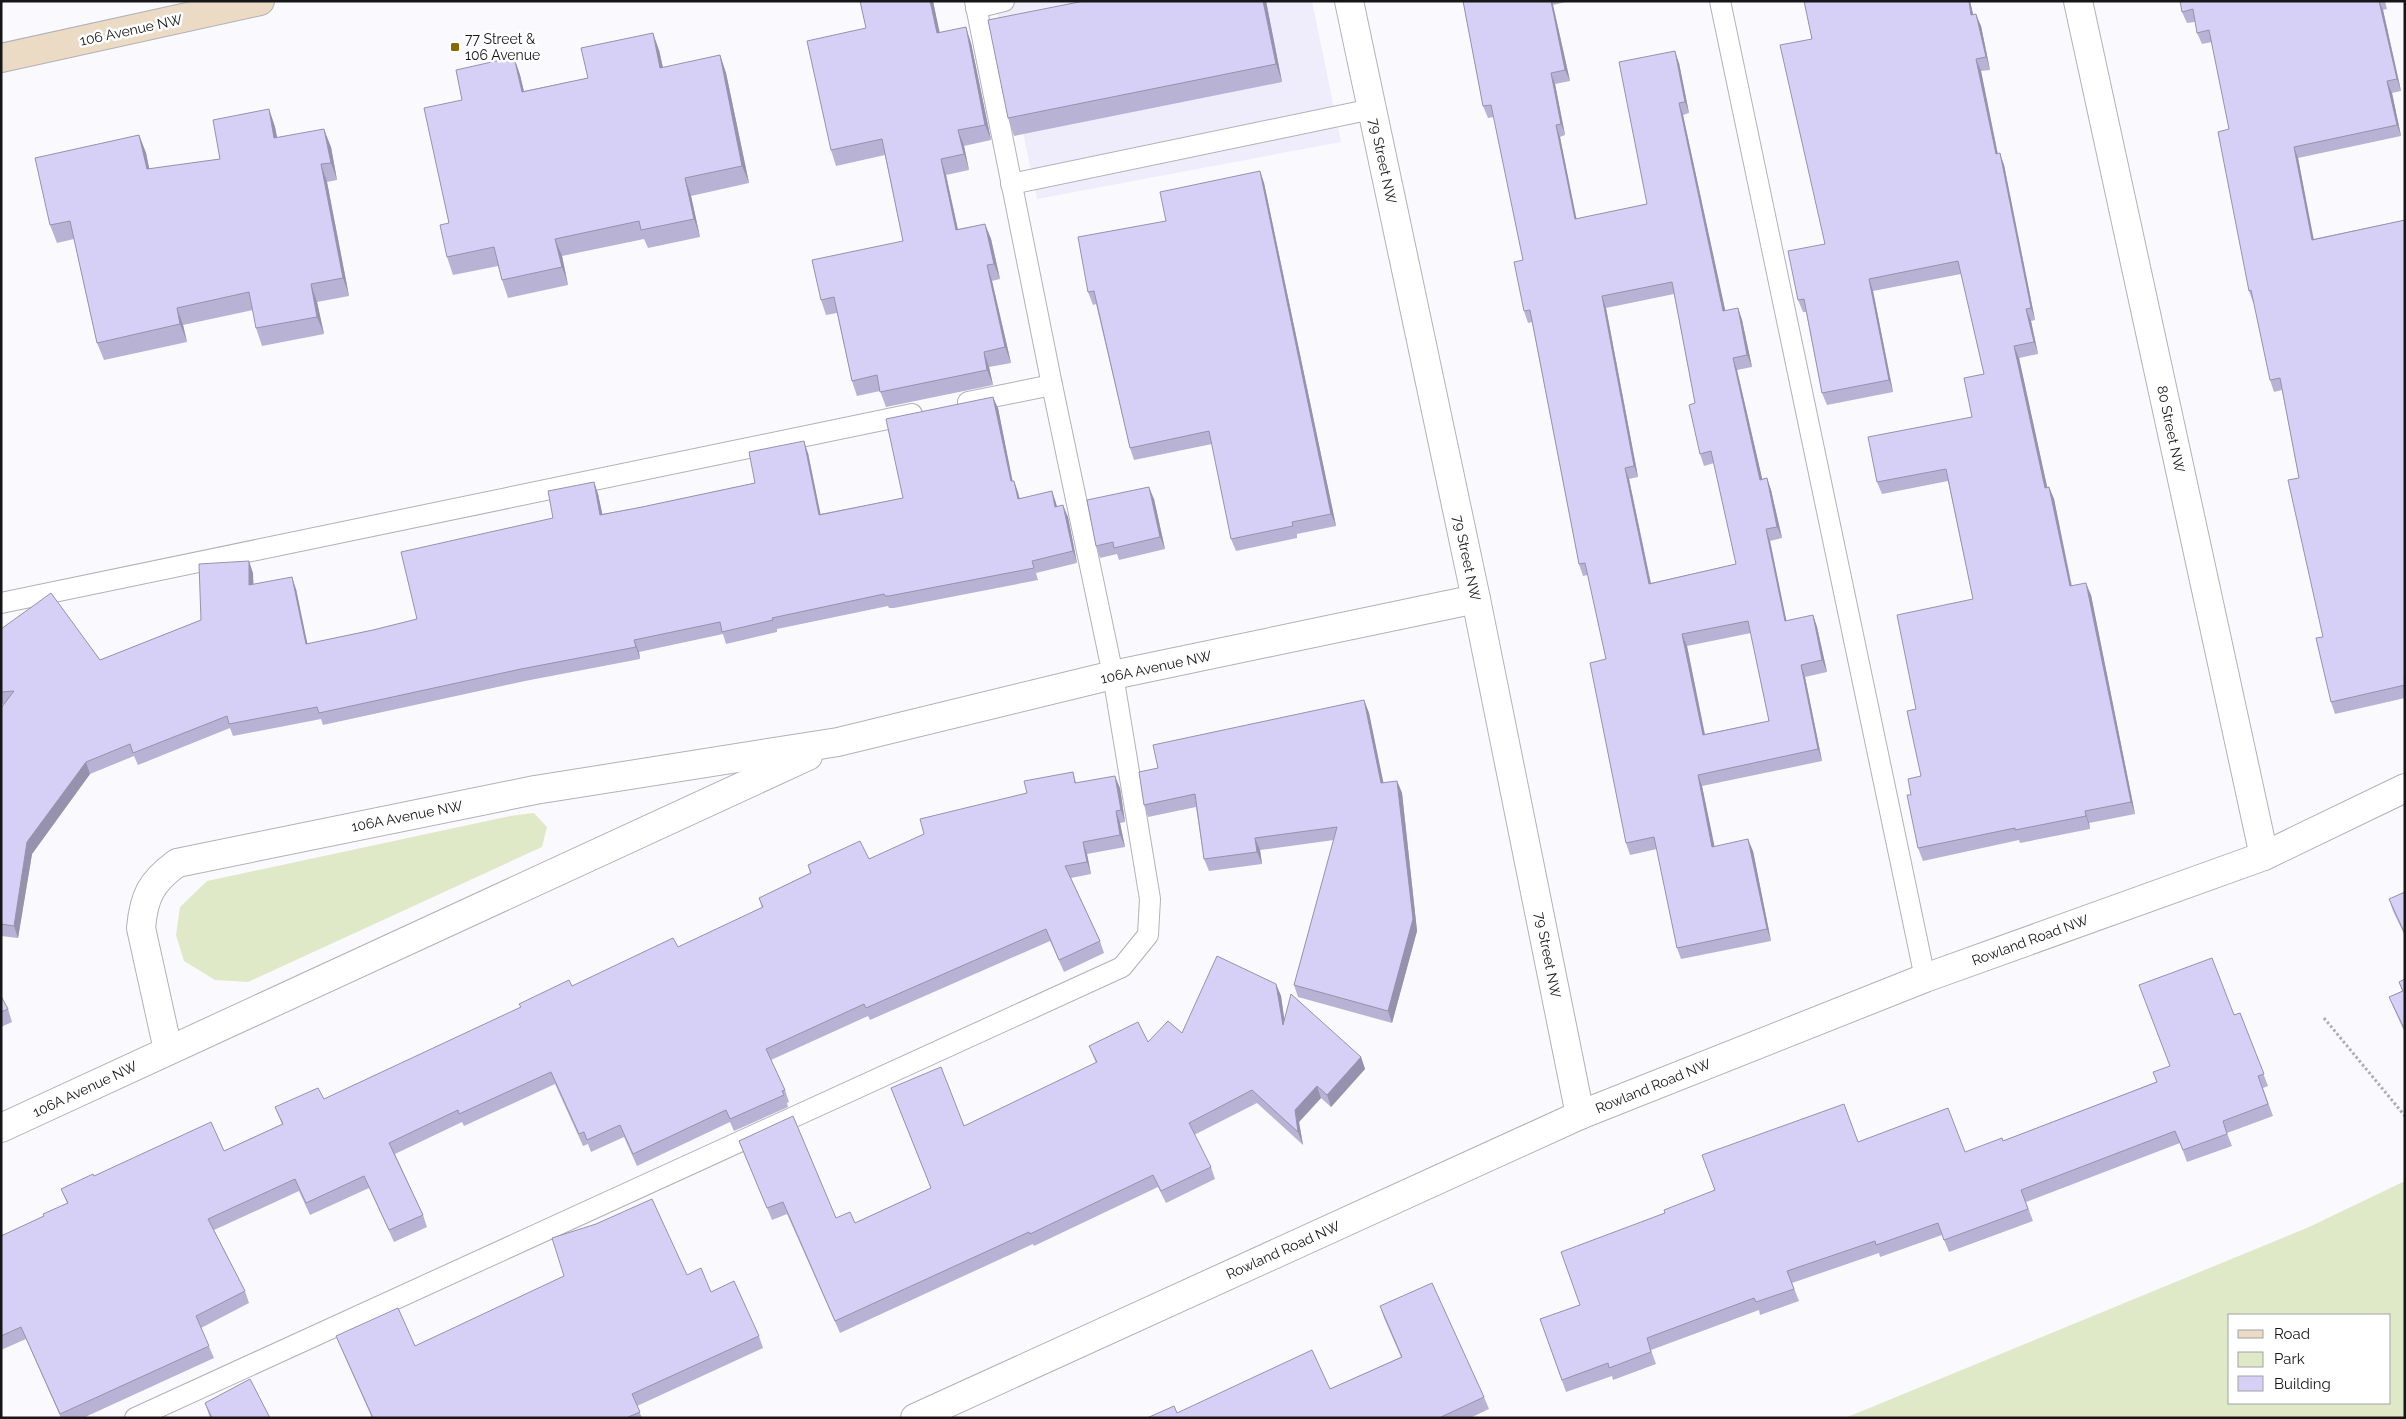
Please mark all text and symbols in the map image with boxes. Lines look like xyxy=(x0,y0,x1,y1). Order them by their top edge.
street label: 106 Avenue NW xyxy=(78,11,184,49)
place label: 77 Street & 106 Avenue xyxy=(465,31,540,63)
marker: 77 Street & 106 Avenue xyxy=(449,41,461,53)
street label: 79 Street NW xyxy=(1366,117,1400,206)
street label: 80 Street NW xyxy=(2154,384,2188,474)
street label: 79 Street NW xyxy=(1450,514,1484,603)
street label: 106A Avenue NW xyxy=(1099,647,1213,687)
street label: 106A Avenue NW xyxy=(350,797,464,835)
street label: 79 Street NW xyxy=(1532,911,1564,1000)
street label: Rowland Road NW xyxy=(1970,911,2091,969)
street label: Rowland Road NW xyxy=(1593,1055,1713,1116)
street label: 106A Avenue NW xyxy=(30,1058,140,1120)
street label: Rowland Road NW xyxy=(1224,1218,1343,1282)
legend xyxy=(2228,1314,2391,1404)
text: Road xyxy=(2274,1325,2310,1343)
text: Park xyxy=(2274,1350,2305,1368)
text: Building xyxy=(2274,1375,2331,1393)

